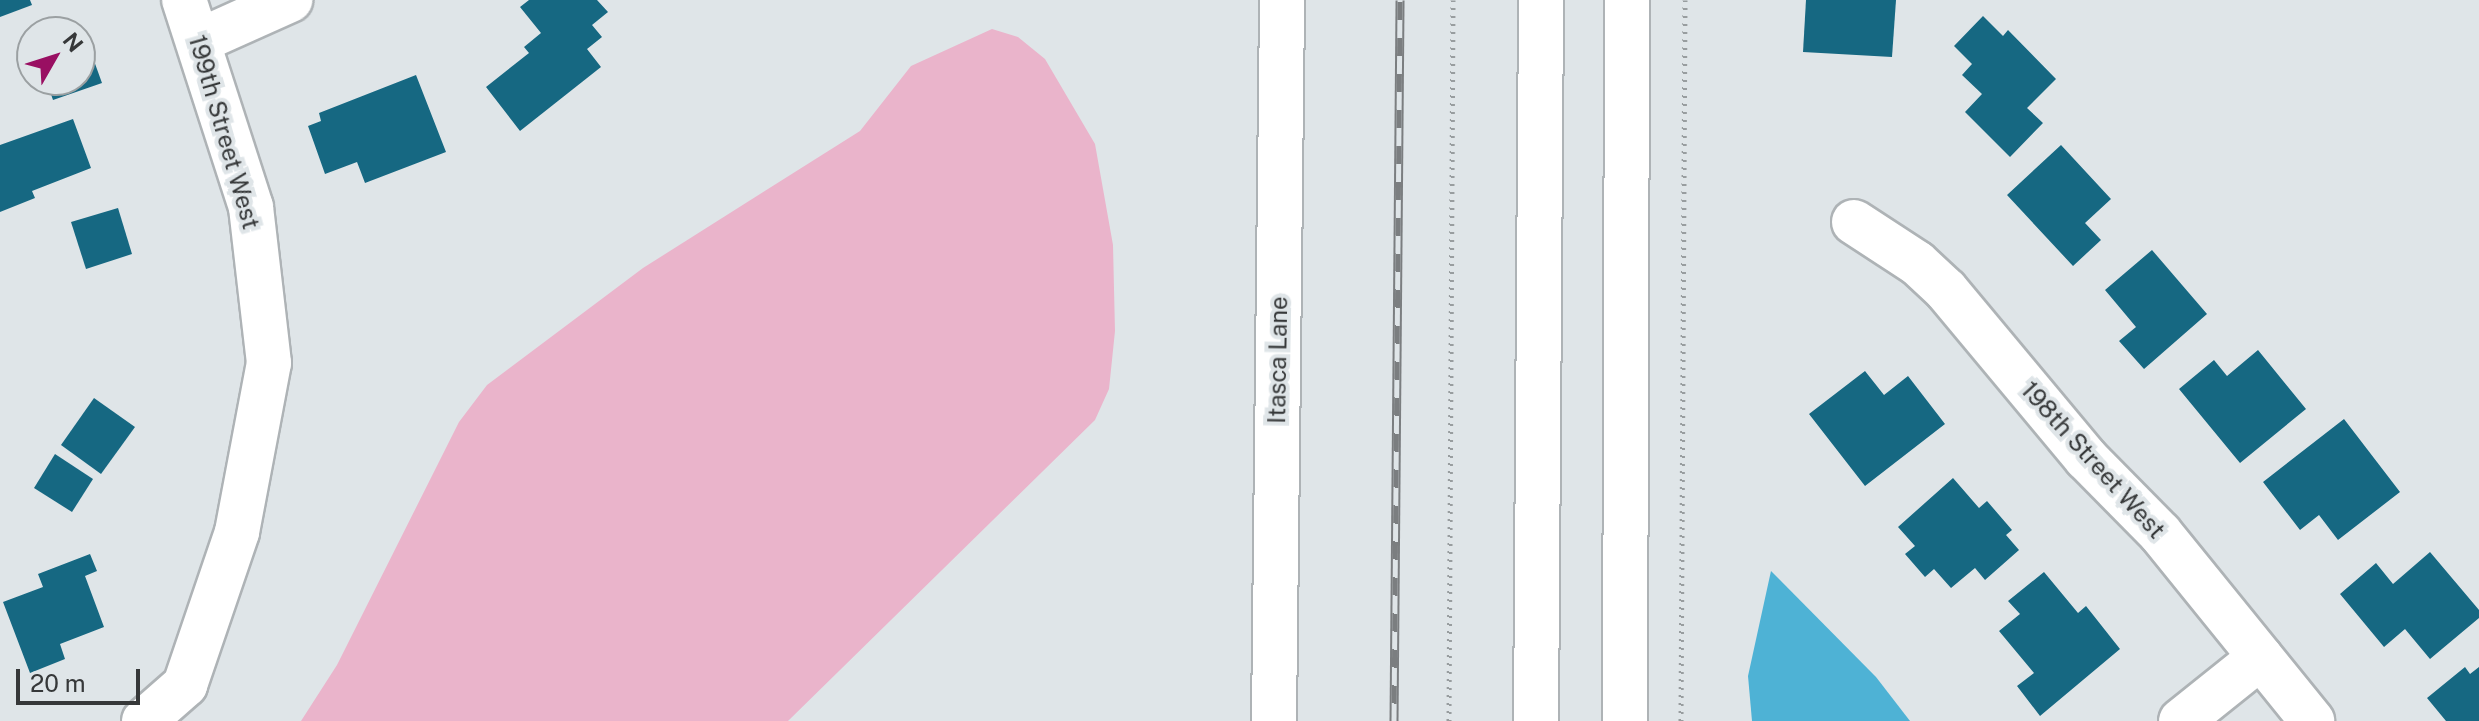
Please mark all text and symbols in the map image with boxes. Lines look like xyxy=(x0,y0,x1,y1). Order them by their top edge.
north arrow xyxy=(16,16,96,96)
text: N xyxy=(58,27,89,57)
street label: 199th Street West xyxy=(182,31,266,233)
street label: Itasca Lane xyxy=(1262,296,1294,424)
street label: 198th Street West xyxy=(2015,375,2171,545)
scale bar xyxy=(20,653,144,703)
text: 20 m xyxy=(30,669,86,697)

